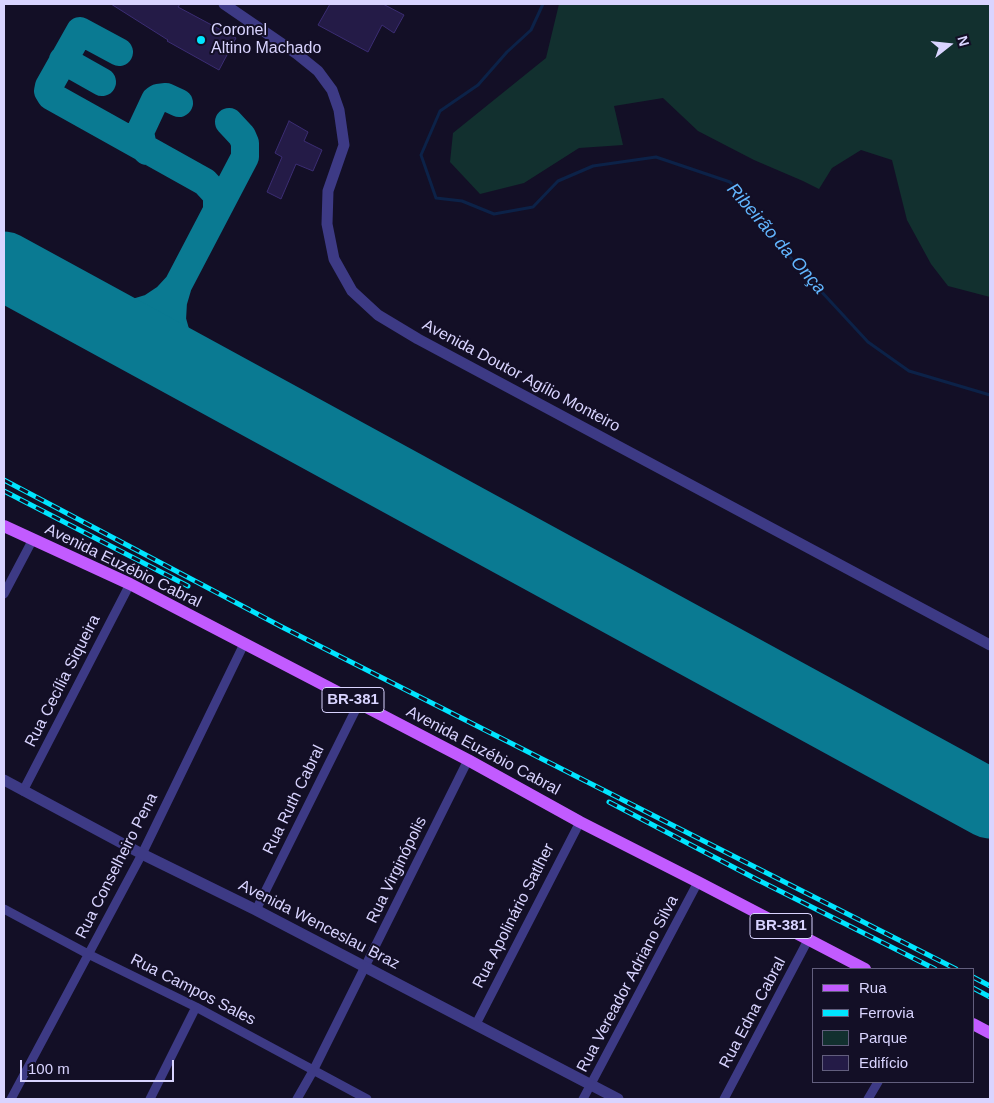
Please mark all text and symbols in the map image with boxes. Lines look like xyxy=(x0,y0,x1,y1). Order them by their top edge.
north arrow xyxy=(924,20,974,70)
place label: Coronel Altino Machado xyxy=(211,21,321,59)
marker: Coronel Altino Machado xyxy=(195,34,207,46)
text: N xyxy=(954,34,973,48)
water label: Ribeirão da Onça xyxy=(722,179,830,299)
street label: Avenida Doutor Agílio Monteiro xyxy=(419,316,623,436)
street label: Avenida Euzébio Cabral xyxy=(42,520,204,612)
street label: Rua Cecília Siqueira xyxy=(21,612,105,750)
road number: BR-381 xyxy=(322,688,384,712)
street label: Avenida Euzébio Cabral xyxy=(403,702,563,800)
street label: Rua Ruth Cabral xyxy=(259,742,329,858)
street label: Rua Conselheiro Pena xyxy=(72,790,162,942)
street label: Rua Virginópolis xyxy=(363,814,431,926)
street label: Rua Apolinário Satlher xyxy=(469,840,559,992)
street label: Avenida Wenceslau Braz xyxy=(235,876,403,974)
street label: Rua Vereador Adriano Silva xyxy=(573,892,683,1076)
road number: BR-381 xyxy=(750,914,812,938)
street label: Rua Campos Sales xyxy=(127,950,259,1030)
street label: Rua Edna Cabral xyxy=(716,954,790,1072)
legend xyxy=(812,968,974,1083)
text: Rua xyxy=(859,979,887,996)
text: Ferrovia xyxy=(859,1004,914,1021)
text: Parque xyxy=(859,1029,907,1046)
scale bar xyxy=(22,1050,176,1082)
text: Edifício xyxy=(859,1054,908,1071)
text: 100 m xyxy=(28,1060,70,1077)

